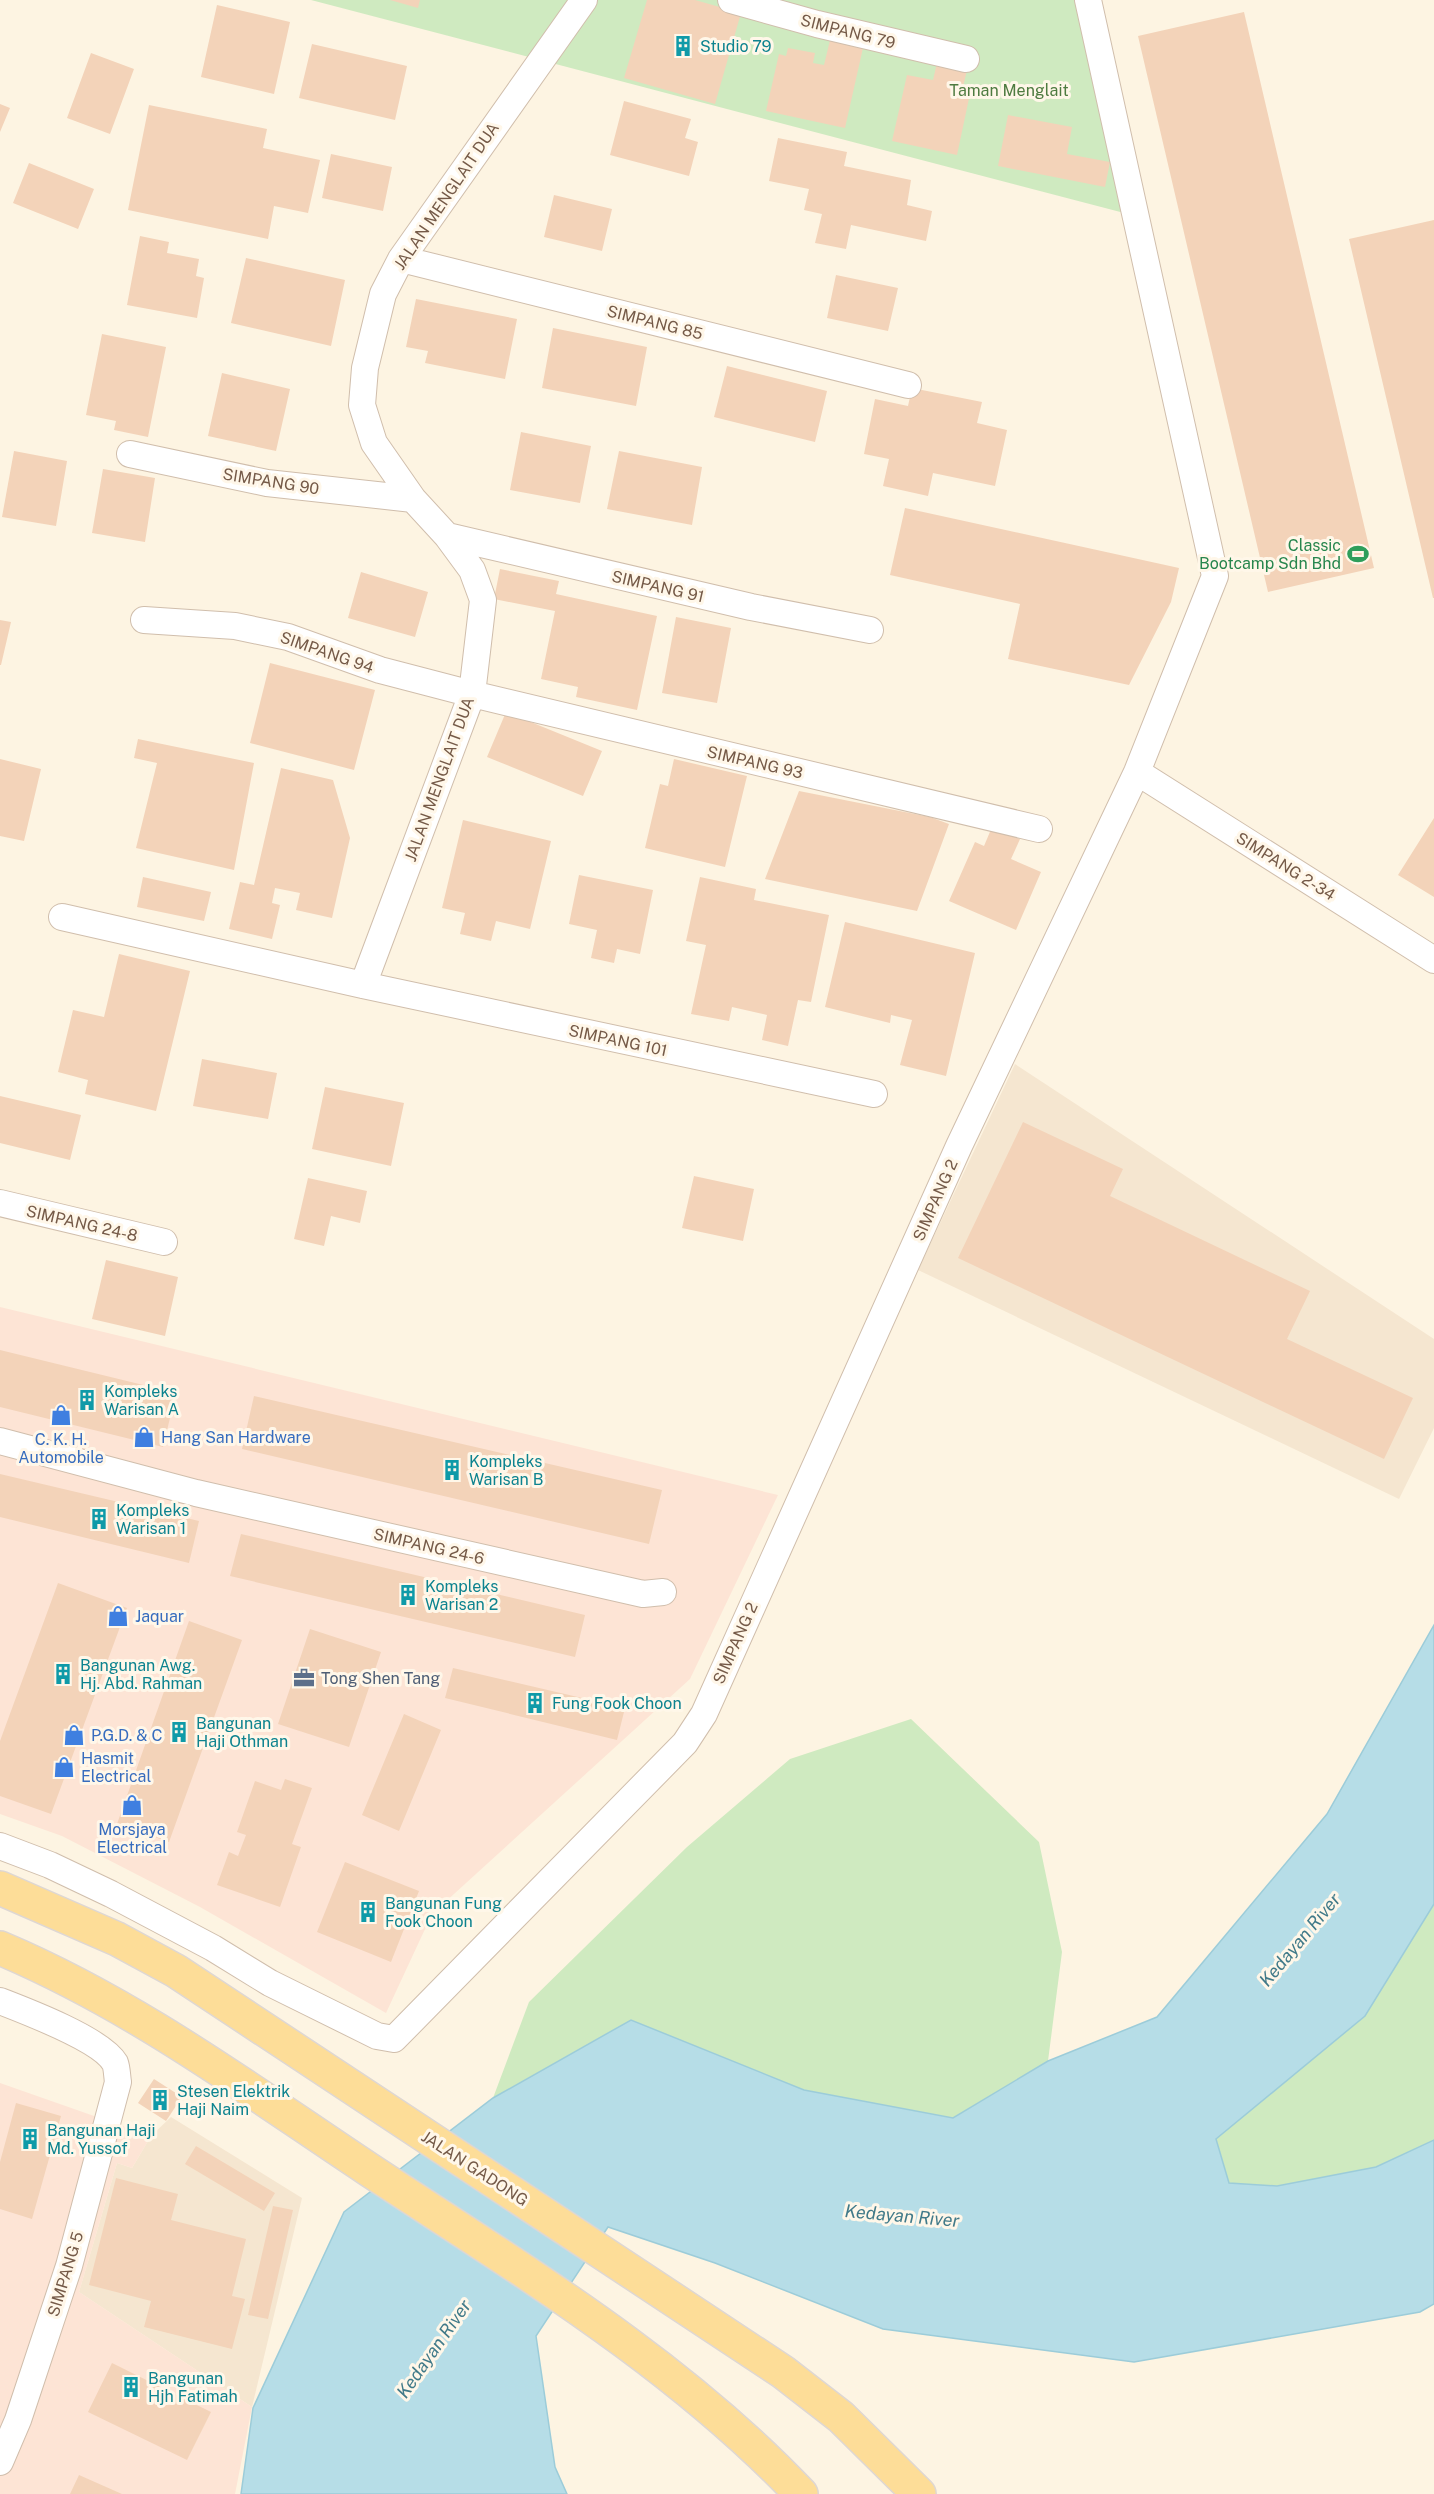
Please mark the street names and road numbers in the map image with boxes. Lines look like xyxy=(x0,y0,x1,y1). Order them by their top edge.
street label: SIMPANG 79 xyxy=(799,11,897,52)
street label: JALAN MENGLAIT DUA xyxy=(390,119,503,274)
street label: SIMPANG 85 xyxy=(605,301,705,344)
street label: SIMPANG 90 xyxy=(221,464,321,499)
street label: SIMPANG 91 xyxy=(610,567,706,606)
street label: SIMPANG 94 xyxy=(278,628,376,677)
street label: JALAN MENGLAIT DUA xyxy=(401,694,478,864)
street label: SIMPANG 93 xyxy=(705,742,805,783)
street label: SIMPANG 2-34 xyxy=(1233,828,1339,905)
street label: SIMPANG 101 xyxy=(567,1021,669,1060)
street label: SIMPANG 2 xyxy=(909,1157,962,1244)
street label: SIMPANG 24-8 xyxy=(24,1201,139,1246)
street label: SIMPANG 24-6 xyxy=(372,1524,486,1568)
street label: SIMPANG 2 xyxy=(709,1600,762,1687)
street label: JALAN GADONG xyxy=(418,2127,532,2210)
street label: SIMPANG 5 xyxy=(44,2229,87,2319)

